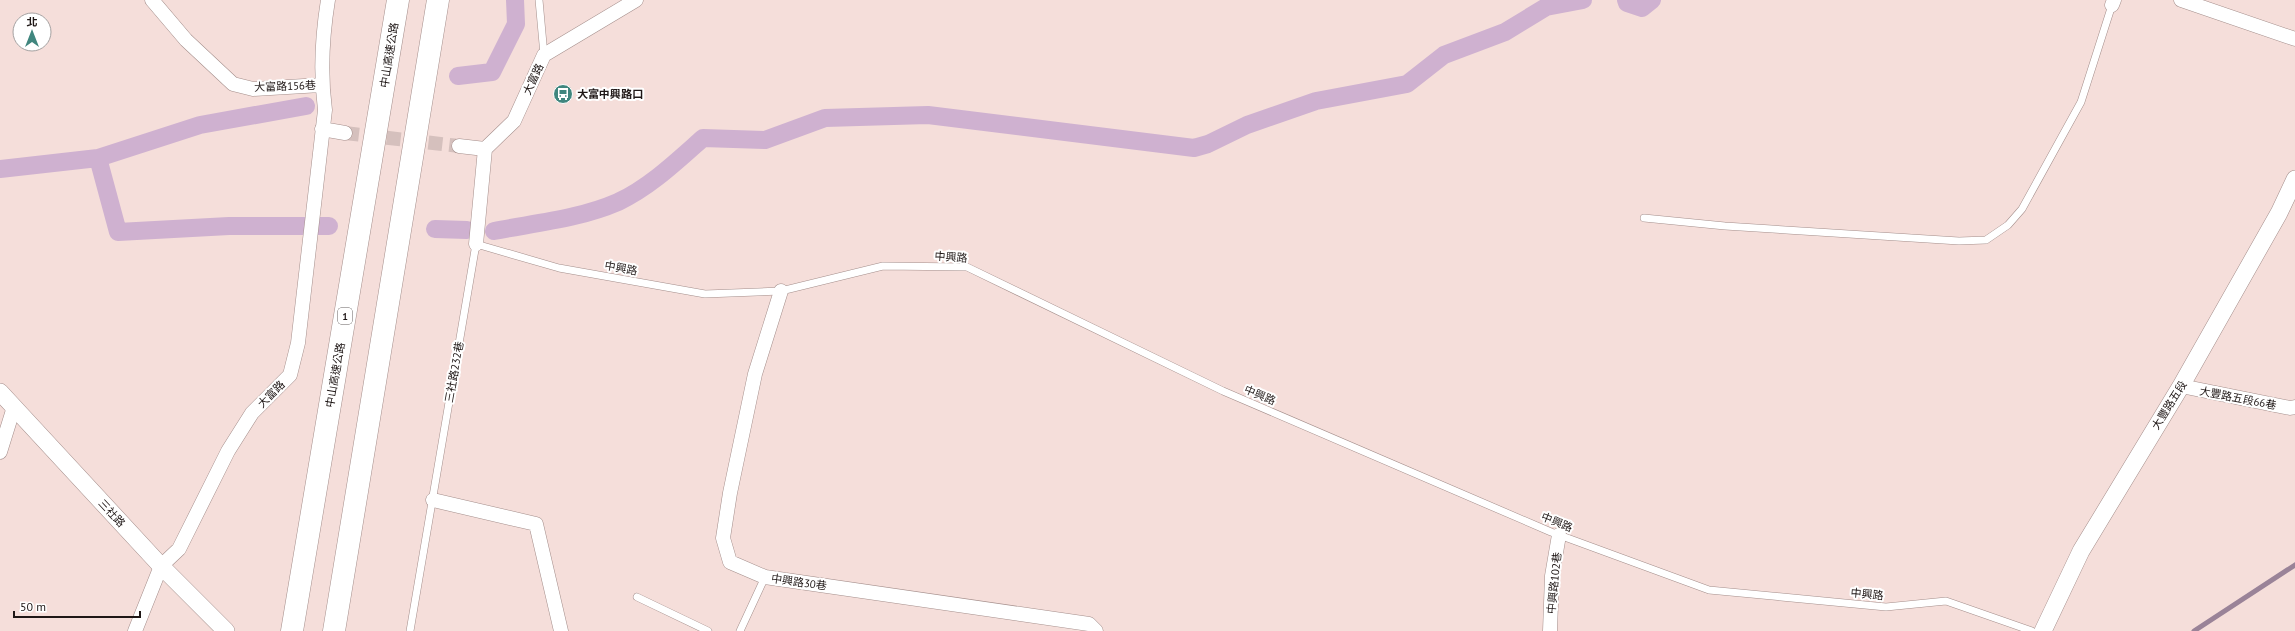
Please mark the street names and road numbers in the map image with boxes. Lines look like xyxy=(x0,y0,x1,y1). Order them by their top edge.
street label: 中山高速公路 xyxy=(377,21,401,89)
street label: 大富路 xyxy=(520,61,546,97)
street label: 大富路156巷 xyxy=(254,78,316,94)
street label: 中興路 xyxy=(934,249,968,265)
street label: 中興路 xyxy=(604,258,638,278)
road number: 1 xyxy=(338,308,352,324)
street label: 三社路232巷 xyxy=(442,340,466,404)
street label: 中山高速公路 xyxy=(322,341,348,409)
street label: 大富路 xyxy=(254,377,288,411)
street label: 大豐路五段 xyxy=(2148,378,2190,432)
street label: 中興路 xyxy=(1242,382,1278,408)
street label: 大豐路五段66巷 xyxy=(2198,384,2278,412)
street label: 三社路 xyxy=(96,496,128,530)
street label: 中興路 xyxy=(1539,509,1575,535)
street label: 中興路102巷 xyxy=(1544,551,1564,615)
street label: 中興路30巷 xyxy=(770,571,828,593)
street label: 中興路 xyxy=(1850,586,1884,602)

